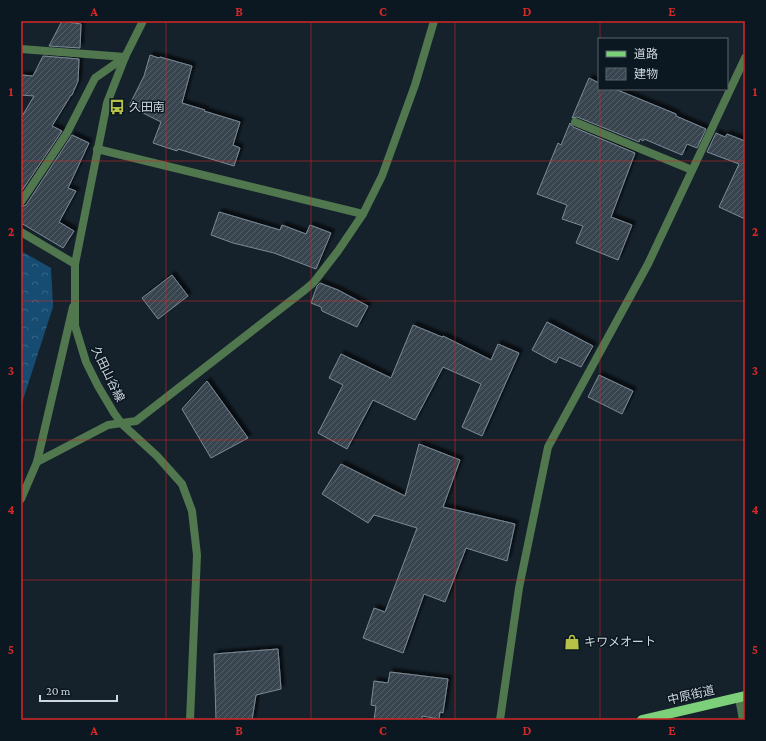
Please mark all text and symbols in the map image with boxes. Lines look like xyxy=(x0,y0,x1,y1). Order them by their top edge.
text: A xyxy=(89,4,98,19)
text: B xyxy=(235,4,243,19)
text: C xyxy=(379,4,387,19)
text: D xyxy=(523,4,532,19)
text: E xyxy=(668,4,676,19)
legend xyxy=(598,38,728,90)
text: 道路 xyxy=(634,47,658,61)
text: 建物 xyxy=(634,67,658,81)
text: 1 xyxy=(9,84,14,99)
text: 1 xyxy=(753,84,758,99)
bus stop icon: 久田南 xyxy=(108,98,126,116)
place label: 久田南 xyxy=(129,100,165,114)
text: 2 xyxy=(8,224,15,239)
text: 2 xyxy=(752,224,759,239)
street label: 久田山谷線 xyxy=(89,344,127,404)
text: 3 xyxy=(8,363,14,378)
text: 3 xyxy=(752,363,758,378)
text: 4 xyxy=(7,502,15,517)
text: 4 xyxy=(751,502,759,517)
shop icon: キワメオート xyxy=(563,633,581,651)
place label: キワメオート xyxy=(584,635,656,649)
text: 5 xyxy=(8,642,14,657)
text: 5 xyxy=(752,642,758,657)
scale bar xyxy=(40,677,117,703)
street label: 中原街道 xyxy=(666,683,716,707)
text: 20 m xyxy=(46,684,71,698)
text: A xyxy=(89,723,98,738)
text: B xyxy=(235,723,243,738)
text: C xyxy=(379,723,387,738)
text: D xyxy=(523,723,532,738)
text: E xyxy=(668,723,676,738)

